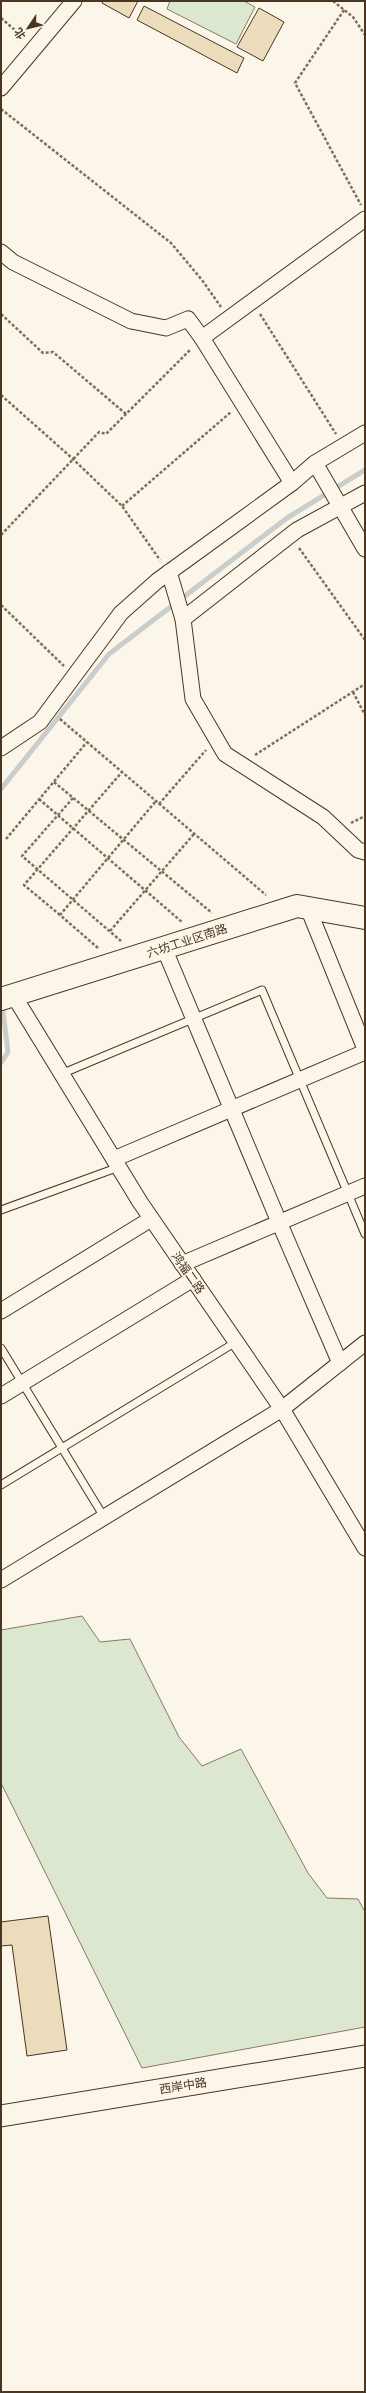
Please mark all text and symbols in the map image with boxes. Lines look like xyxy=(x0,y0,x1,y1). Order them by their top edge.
north arrow xyxy=(8,8,48,48)
text: 北 xyxy=(11,25,29,42)
street label: 六坊工业区南路 xyxy=(145,920,229,962)
street label: 鸿福二路 xyxy=(168,1249,208,1297)
street label: 西岸中路 xyxy=(158,2074,208,2098)

